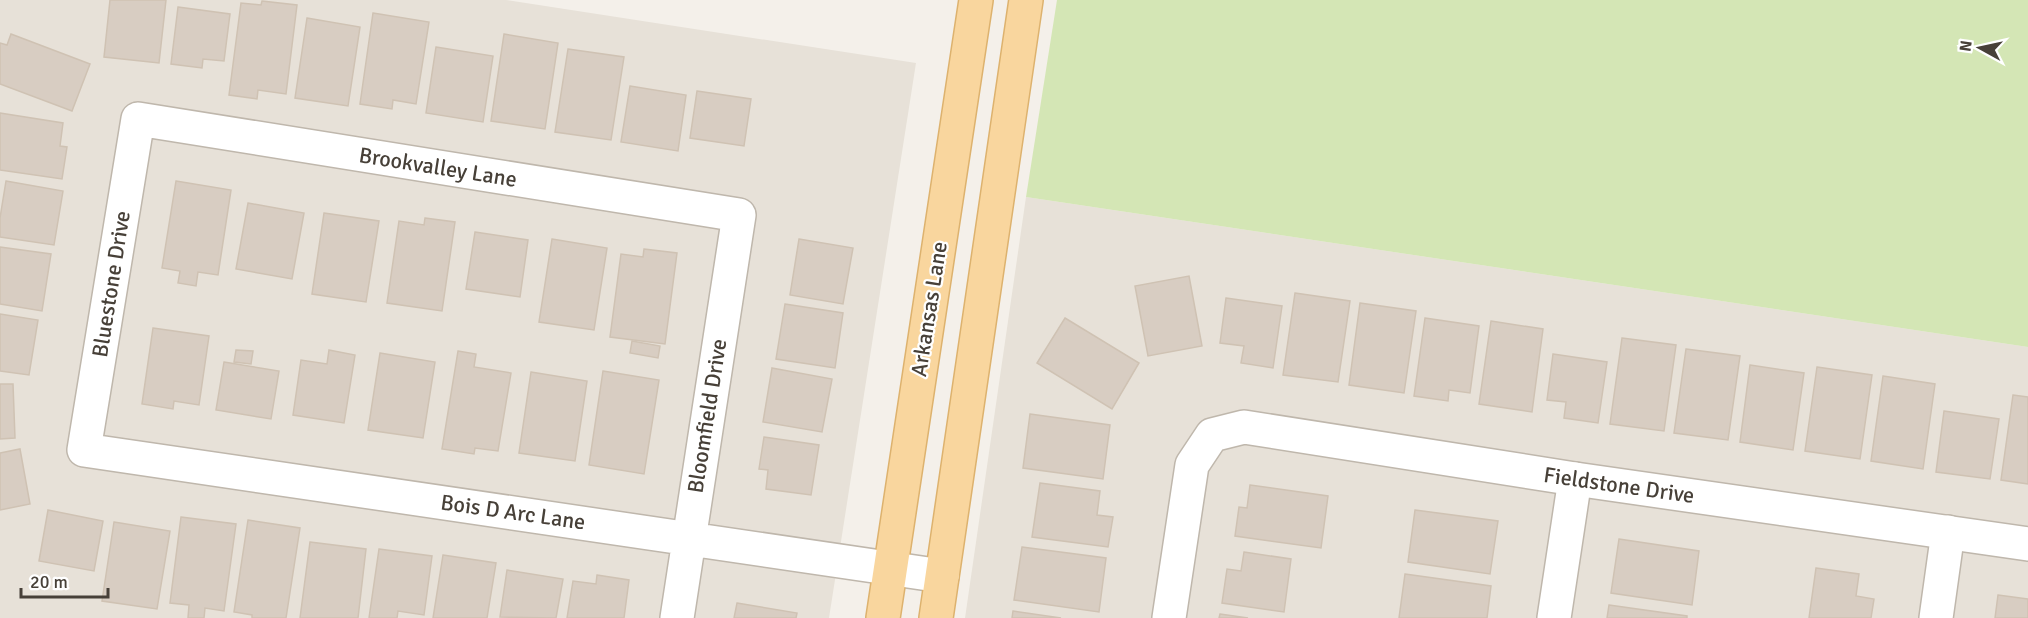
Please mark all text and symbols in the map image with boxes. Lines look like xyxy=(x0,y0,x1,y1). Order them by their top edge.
north arrow xyxy=(1950,18,2010,78)
text: N xyxy=(1955,39,1977,53)
street label: Brookvalley Lane xyxy=(357,141,519,193)
street label: Bluestone Drive xyxy=(86,209,136,359)
street label: Arkansas Lane xyxy=(905,240,953,378)
street label: Bloomfield Drive xyxy=(681,337,733,495)
street label: Fieldstone Drive xyxy=(1542,461,1696,509)
street label: Bois D Arc Lane xyxy=(439,488,587,536)
scale bar xyxy=(21,561,108,599)
text: 20 m xyxy=(30,571,68,593)

